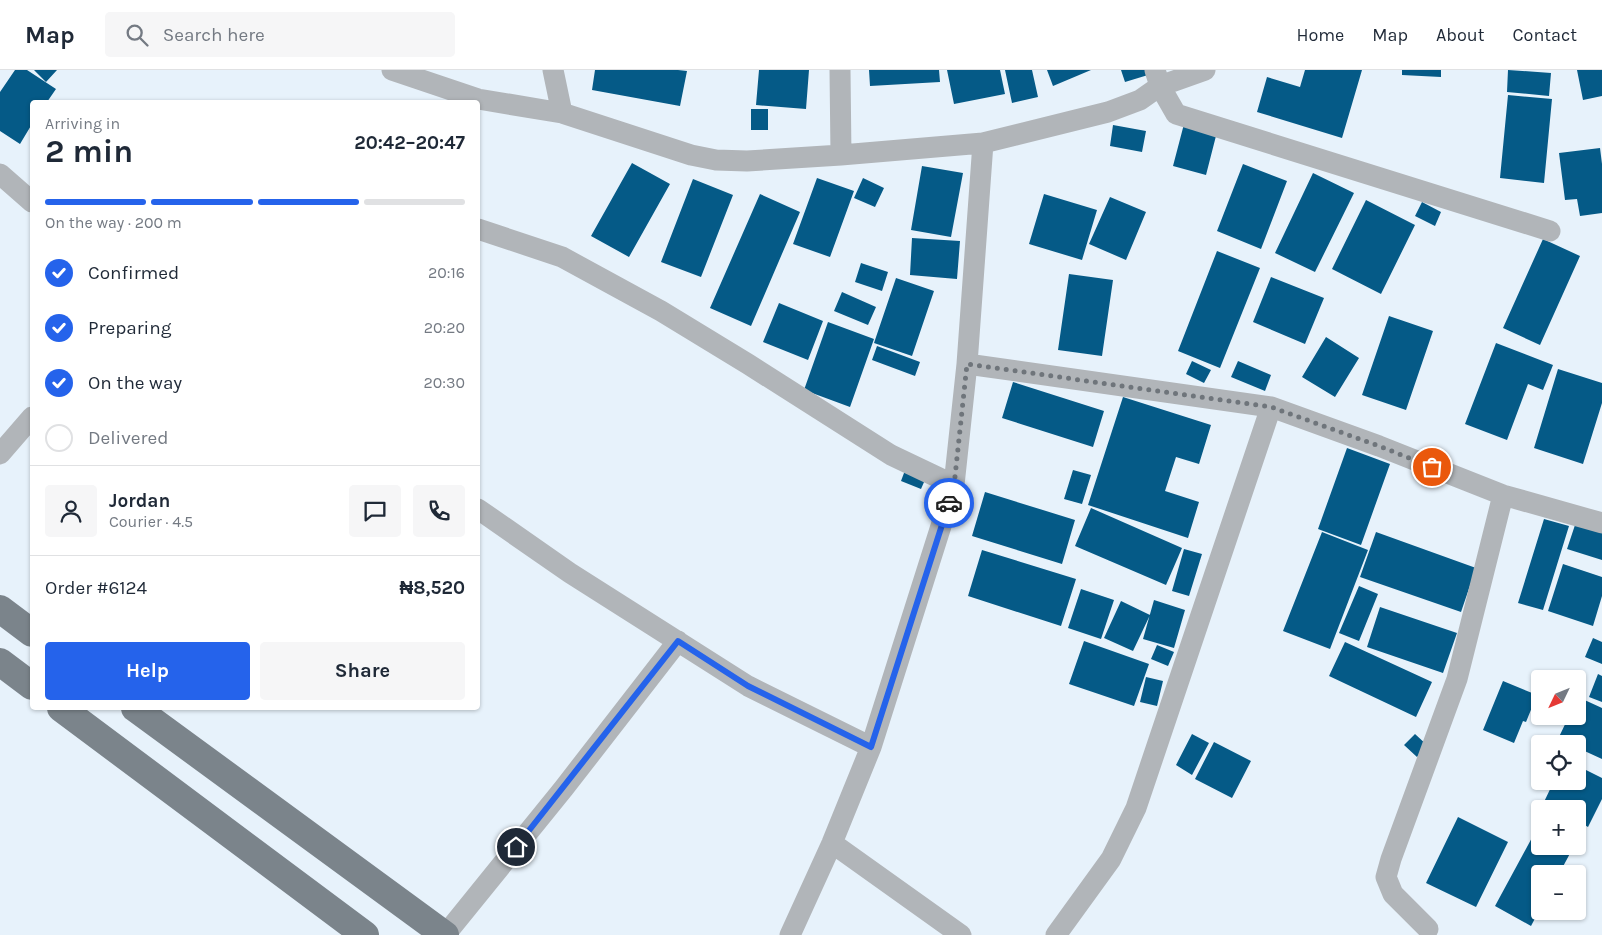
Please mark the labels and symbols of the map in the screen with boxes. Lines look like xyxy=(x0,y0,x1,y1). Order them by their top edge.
pin xyxy=(1411,446,1453,488)
courier xyxy=(924,478,974,528)
north arrow xyxy=(1531,670,1586,725)
pin xyxy=(495,826,537,868)

